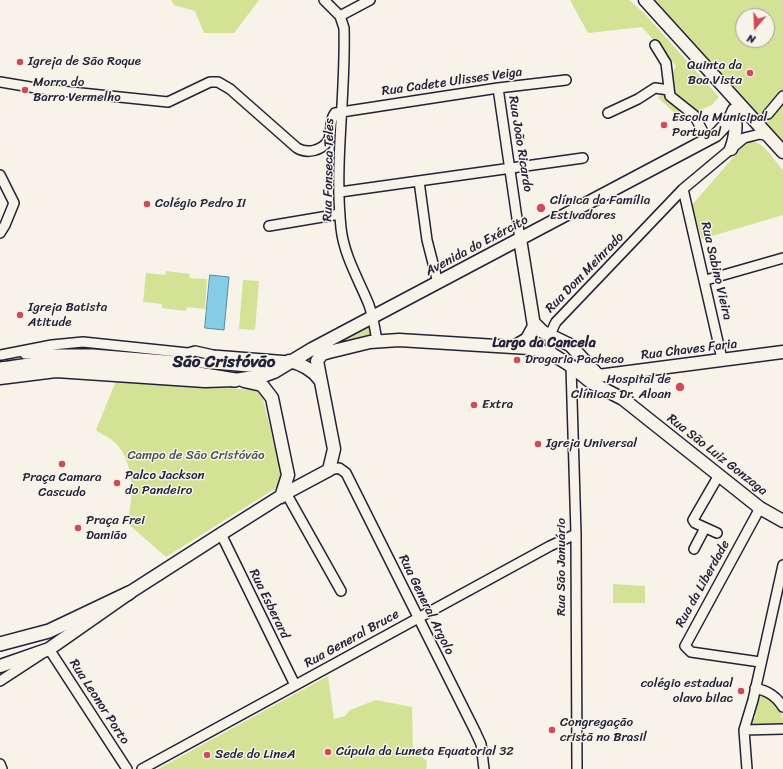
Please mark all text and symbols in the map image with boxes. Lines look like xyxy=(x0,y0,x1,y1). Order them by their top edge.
north arrow xyxy=(735,8,775,48)
text: N xyxy=(745,29,758,49)
place label: Igreja de São Roque xyxy=(28,54,141,70)
marker: Igreja de São Roque xyxy=(15,57,25,67)
place label: Quinta da Boa Vista xyxy=(687,58,742,89)
street label: Rua Cadete Ulisses Veiga xyxy=(381,64,523,100)
marker: Quinta da Boa Vista xyxy=(745,68,755,78)
place label: Morro do Barro Vermelho xyxy=(33,75,121,106)
marker: Morro do Barro Vermelho xyxy=(20,85,30,95)
street label: Rua João Ricardo xyxy=(505,95,535,193)
place label: Escola Municipal Portugal xyxy=(672,110,767,141)
street label: Rua Fonseca Teles xyxy=(320,118,338,222)
marker: Escola Municipal Portugal xyxy=(659,120,669,130)
place label: Clínica da Família Estivadores xyxy=(550,193,650,224)
place label: Colégio Pedro II xyxy=(155,196,246,212)
marker: Colégio Pedro II xyxy=(142,199,152,209)
marker: Clínica da Família Estivadores xyxy=(535,202,547,214)
street label: Avenida do Exército xyxy=(423,212,531,280)
street label: Rua Sabino Vieira xyxy=(697,220,735,322)
street label: Rua Dom Meinrado xyxy=(543,230,627,316)
place label: Igreja Batista Atitude xyxy=(28,300,107,331)
marker: Igreja Batista Atitude xyxy=(15,310,25,320)
district label: Largo da Cancela xyxy=(492,335,596,351)
street label: Rua Chaves Faria xyxy=(640,336,738,364)
place label: Drogaria Pacheco xyxy=(525,352,624,368)
district label: São Cristóvão xyxy=(173,353,275,373)
marker: Drogaria Pacheco xyxy=(512,355,522,365)
place label: Hospital de Clínicas Dr. Aloan xyxy=(571,372,671,403)
marker: Hospital de Clínicas Dr. Aloan xyxy=(674,381,686,393)
place label: Extra xyxy=(482,397,513,413)
marker: Extra xyxy=(469,400,479,410)
street label: Rua São Luiz Gonzaga xyxy=(664,411,770,499)
place label: Igreja Universal xyxy=(546,436,637,452)
marker: Igreja Universal xyxy=(533,439,543,449)
park label: Campo de São Cristóvão xyxy=(127,448,265,464)
marker: Praça Camara Cascudo xyxy=(57,459,67,469)
place label: Palco Jackson do Pandeiro xyxy=(125,468,205,499)
place label: Praça Camara Cascudo xyxy=(22,470,102,501)
marker: Palco Jackson do Pandeiro xyxy=(112,478,122,488)
place label: Praça Frei Damião xyxy=(86,513,145,544)
street label: Rua São Januário xyxy=(554,518,570,616)
marker: Praça Frei Damião xyxy=(73,523,83,533)
street label: Rua da Liberdade xyxy=(673,538,733,630)
street label: Rua General Argolo xyxy=(395,552,457,658)
street label: Rua Esberard xyxy=(245,567,293,641)
street label: Rua General Bruce xyxy=(302,607,402,671)
street label: Rua Leonor Porto xyxy=(66,657,132,747)
place label: colégio estadual olavo bilac xyxy=(641,676,733,707)
marker: colégio estadual olavo bilac xyxy=(736,686,746,696)
place label: Congregação cristã no Brasil xyxy=(560,715,647,746)
marker: Congregação cristã no Brasil xyxy=(547,725,557,735)
place label: Cúpula da Luneta Equatorial 32 xyxy=(336,744,514,760)
place label: Sede do LineA xyxy=(215,747,295,763)
marker: Cúpula da Luneta Equatorial 32 xyxy=(323,747,333,757)
marker: Sede do LineA xyxy=(202,750,212,760)

